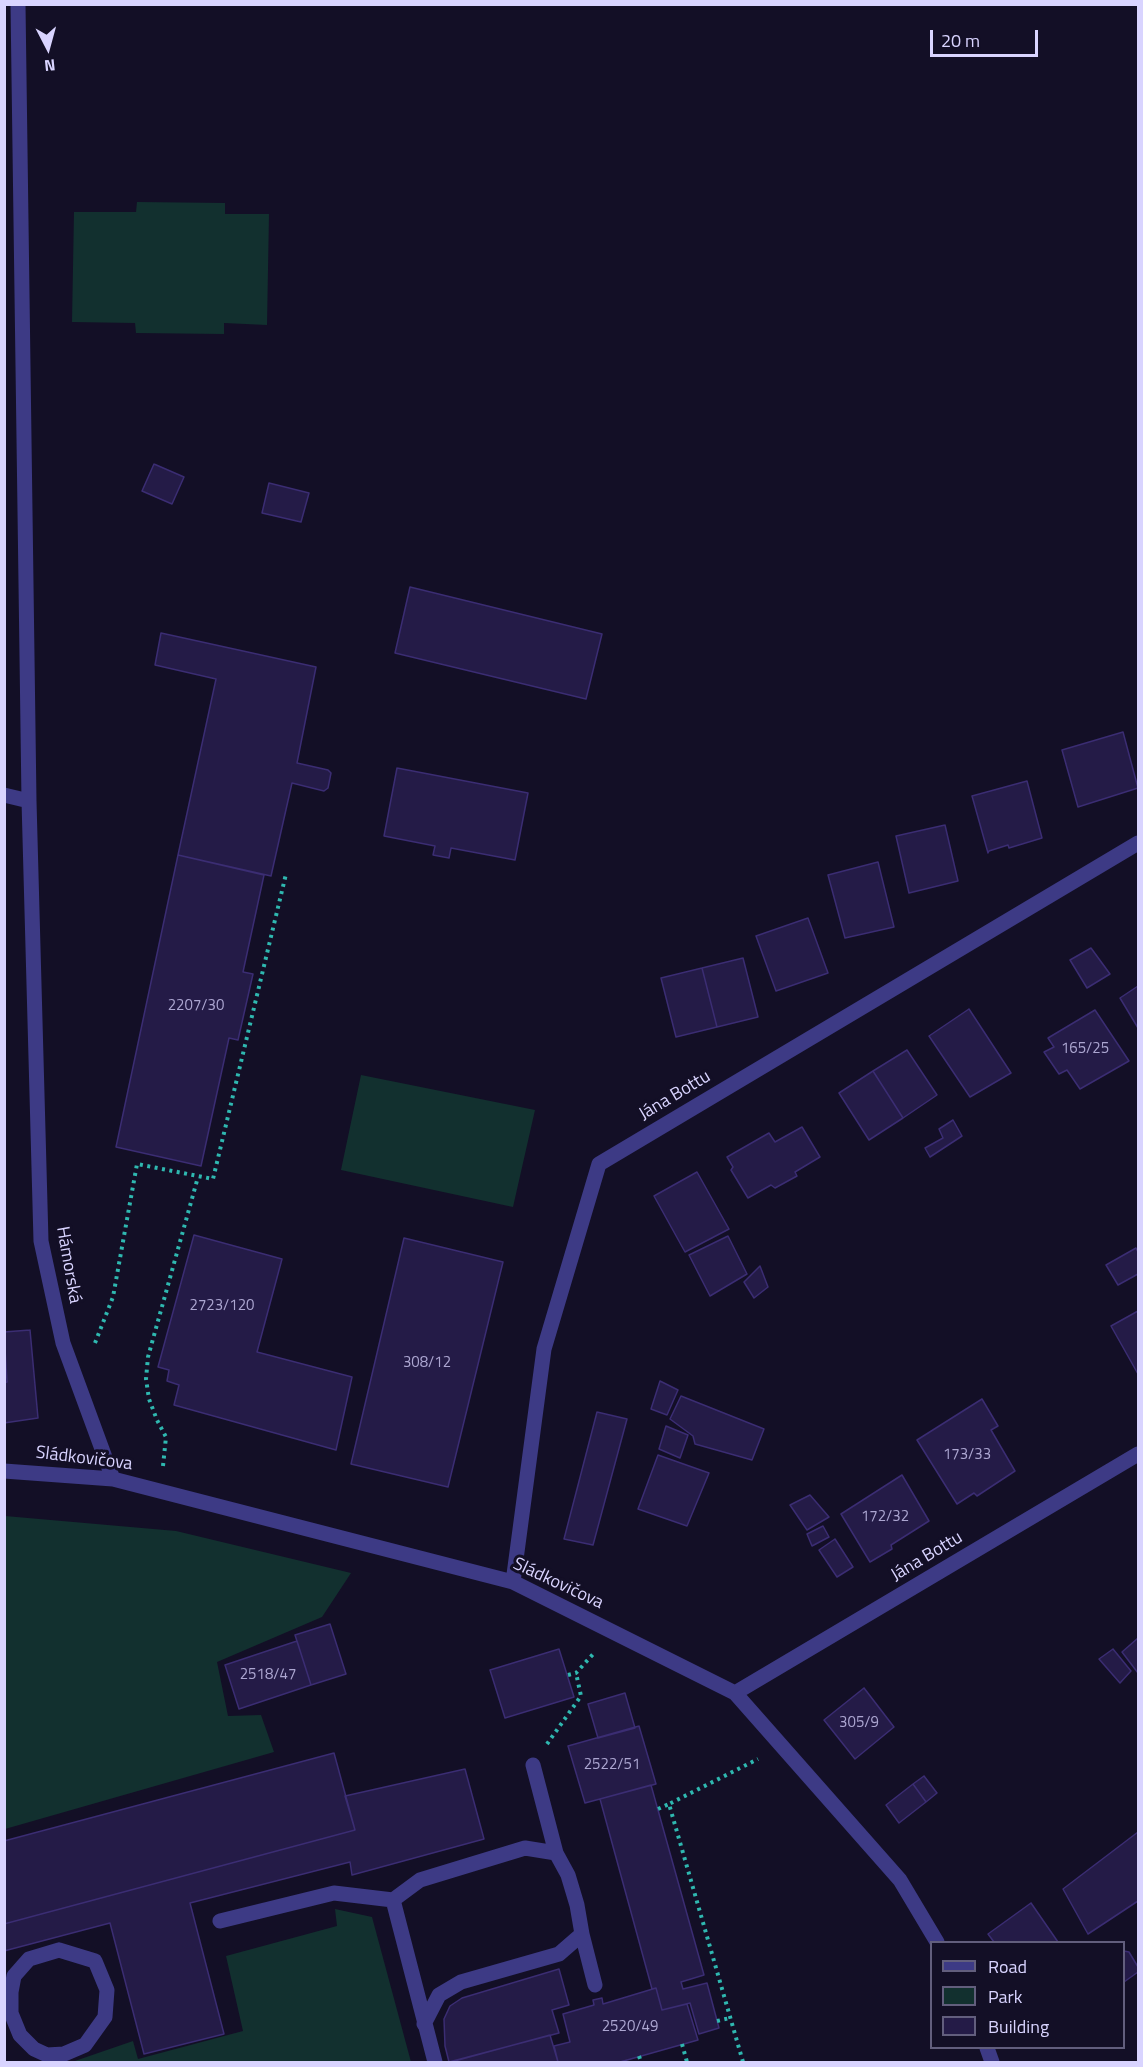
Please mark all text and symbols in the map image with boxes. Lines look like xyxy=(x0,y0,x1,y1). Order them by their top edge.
north arrow xyxy=(18,18,78,78)
scale bar xyxy=(933,18,1041,56)
text: 20 m xyxy=(941,27,980,54)
text: N xyxy=(43,53,57,78)
house number: 2207/30 xyxy=(168,997,224,1015)
house number: 165/25 xyxy=(1061,1040,1109,1058)
street label: Jána Bottu xyxy=(635,1066,715,1126)
street label: Hámorská xyxy=(51,1225,85,1305)
house number: 2723/120 xyxy=(190,1297,254,1315)
house number: 308/12 xyxy=(403,1354,451,1372)
street label: Sládkovičova xyxy=(34,1442,134,1476)
house number: 173/33 xyxy=(943,1446,991,1464)
house number: 172/32 xyxy=(861,1508,909,1526)
street label: Jána Bottu xyxy=(887,1527,967,1587)
street label: Sládkovičova xyxy=(509,1554,607,1614)
house number: 2518/47 xyxy=(240,1666,296,1684)
house number: 305/9 xyxy=(839,1714,879,1732)
house number: 2522/51 xyxy=(584,1756,640,1774)
legend xyxy=(930,1941,1125,2049)
text: Road xyxy=(988,1953,1027,1980)
text: Park xyxy=(988,1983,1022,2010)
text: Building xyxy=(988,2013,1049,2040)
house number: 2520/49 xyxy=(602,2018,658,2036)

